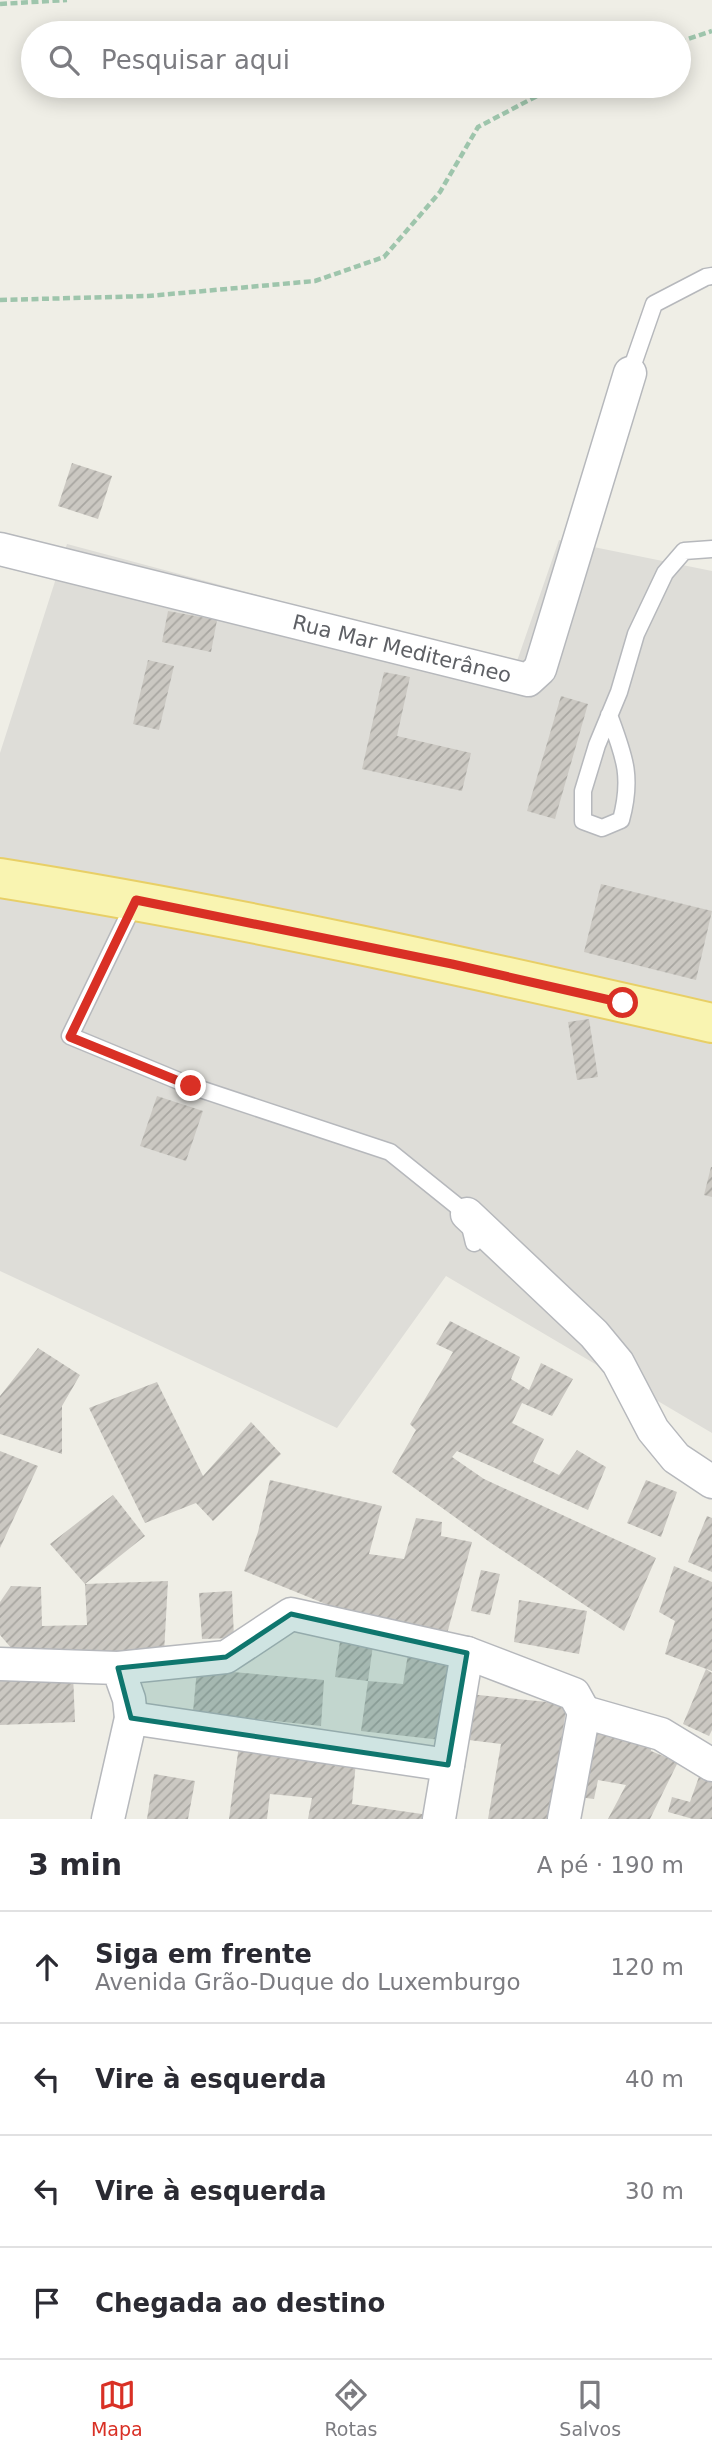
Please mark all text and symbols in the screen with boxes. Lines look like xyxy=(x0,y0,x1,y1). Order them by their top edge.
search box xyxy=(21,21,691,98)
icon: search xyxy=(45,41,83,79)
text: Pesquisar aqui xyxy=(101,45,290,75)
street label: Rua Mar Mediterâneo xyxy=(290,610,514,688)
route start xyxy=(607,987,638,1018)
route end xyxy=(175,1070,206,1101)
text: 3 min xyxy=(28,1847,122,1882)
text: A pé · 190 m xyxy=(537,1852,684,1878)
text: Siga em frente xyxy=(95,1939,312,1969)
icon: ahead xyxy=(28,1948,66,1986)
text: 120 m xyxy=(610,1954,684,1980)
text: Avenida Grão-Duque do Luxemburgo xyxy=(95,1969,521,1995)
icon: left xyxy=(28,2060,66,2098)
text: Vire à esquerda xyxy=(95,2064,327,2094)
text: 40 m xyxy=(625,2066,684,2092)
icon: left xyxy=(28,2172,66,2210)
text: Vire à esquerda xyxy=(95,2176,327,2206)
text: 30 m xyxy=(625,2178,684,2204)
icon: arrive xyxy=(28,2284,66,2322)
text: Chegada ao destino xyxy=(95,2288,385,2318)
tab: Mapa xyxy=(91,2376,143,2440)
tab: Rotas xyxy=(325,2376,377,2440)
tab: Salvos xyxy=(559,2376,621,2440)

